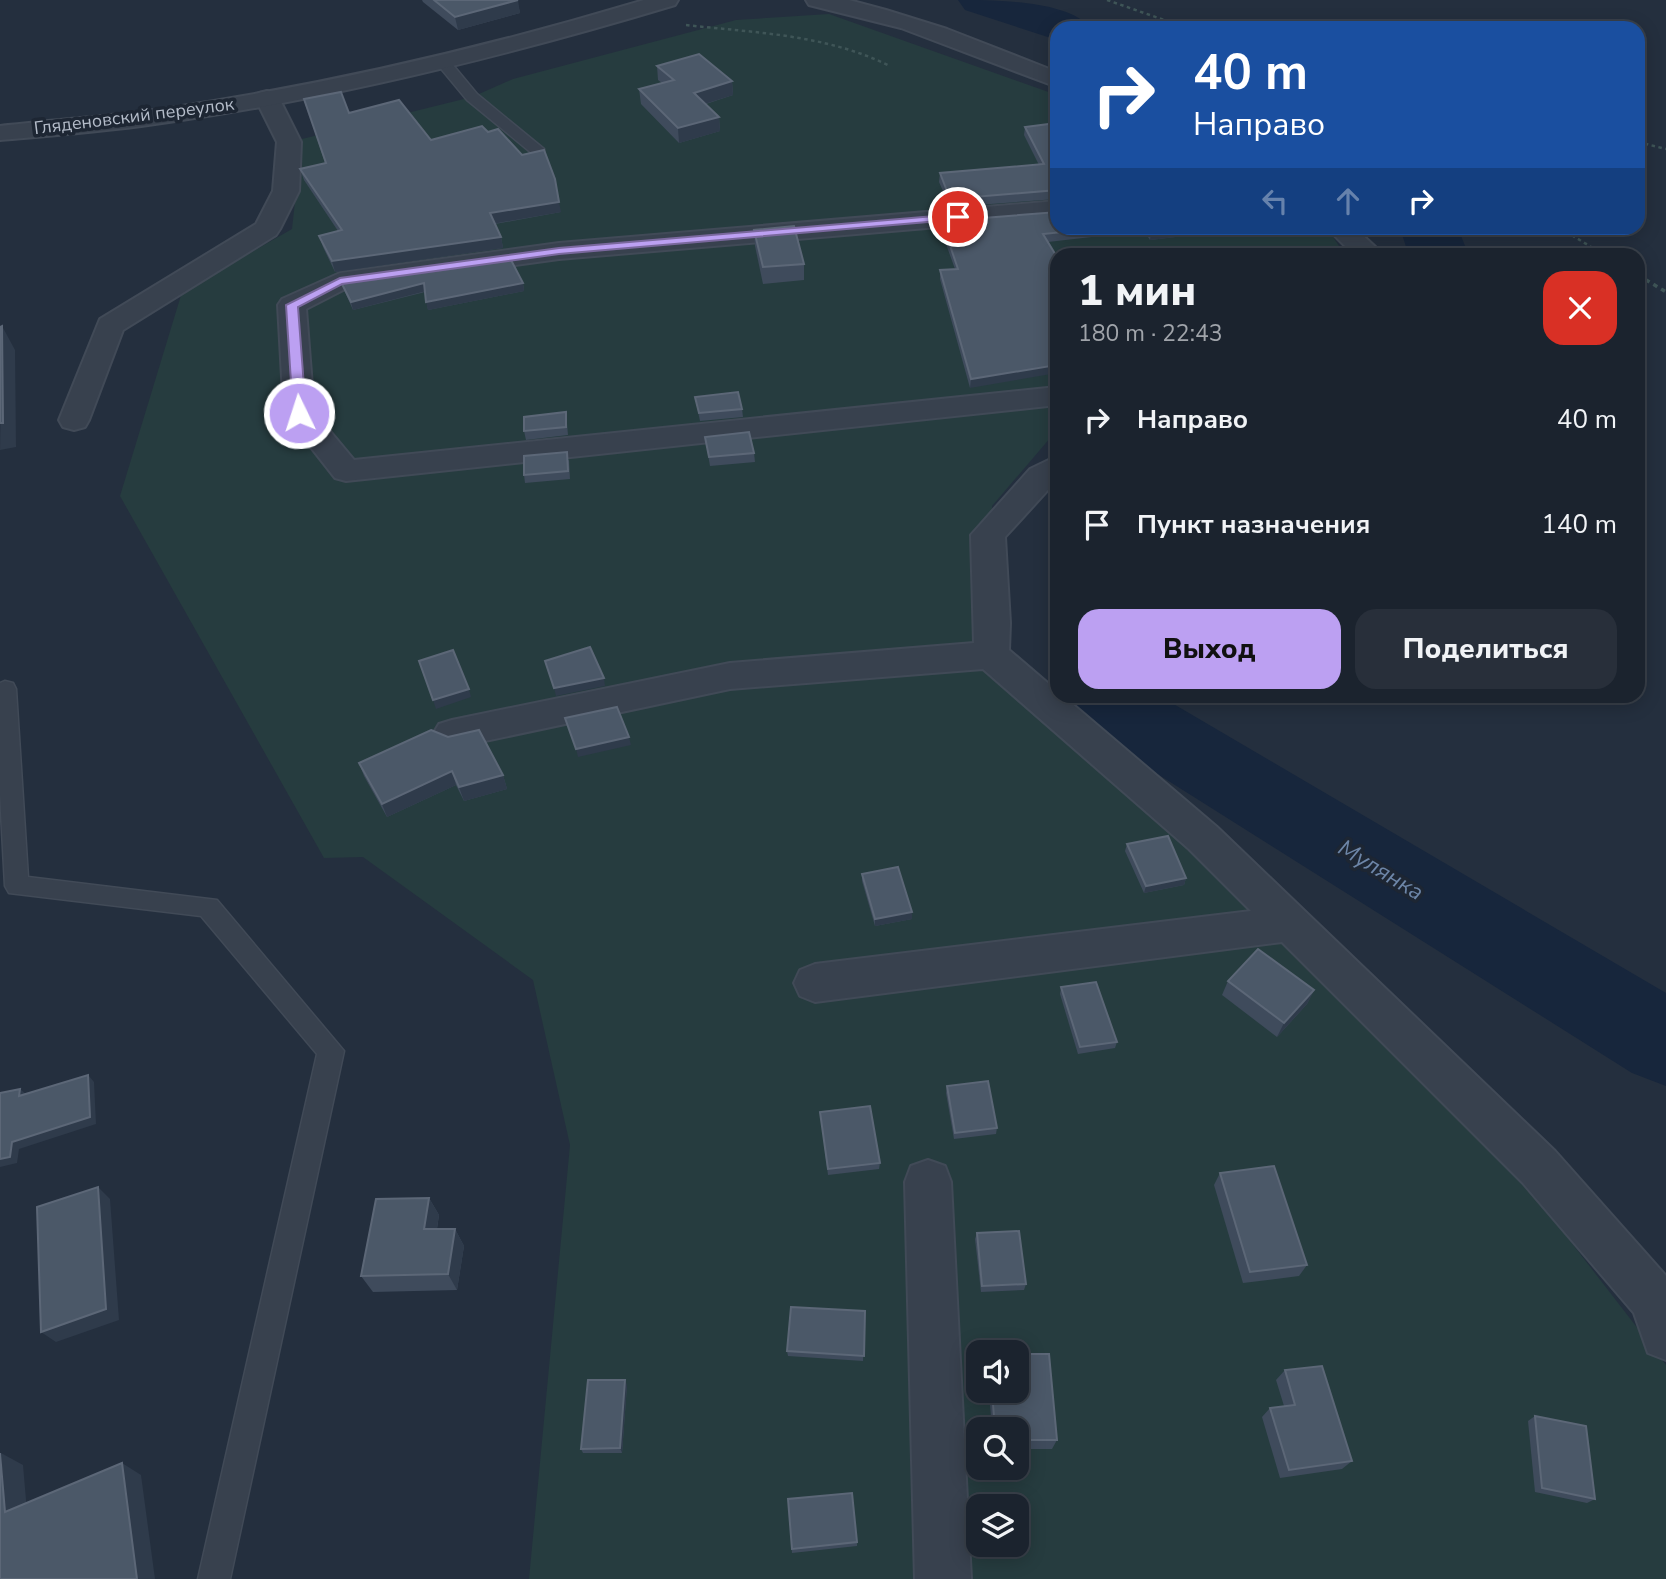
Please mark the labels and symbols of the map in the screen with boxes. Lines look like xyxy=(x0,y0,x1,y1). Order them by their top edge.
street label: Гляденовский переулок xyxy=(33,92,236,140)
pin xyxy=(928,187,988,247)
position arrow xyxy=(262,376,336,450)
water label: Мулянка xyxy=(1332,832,1430,908)

